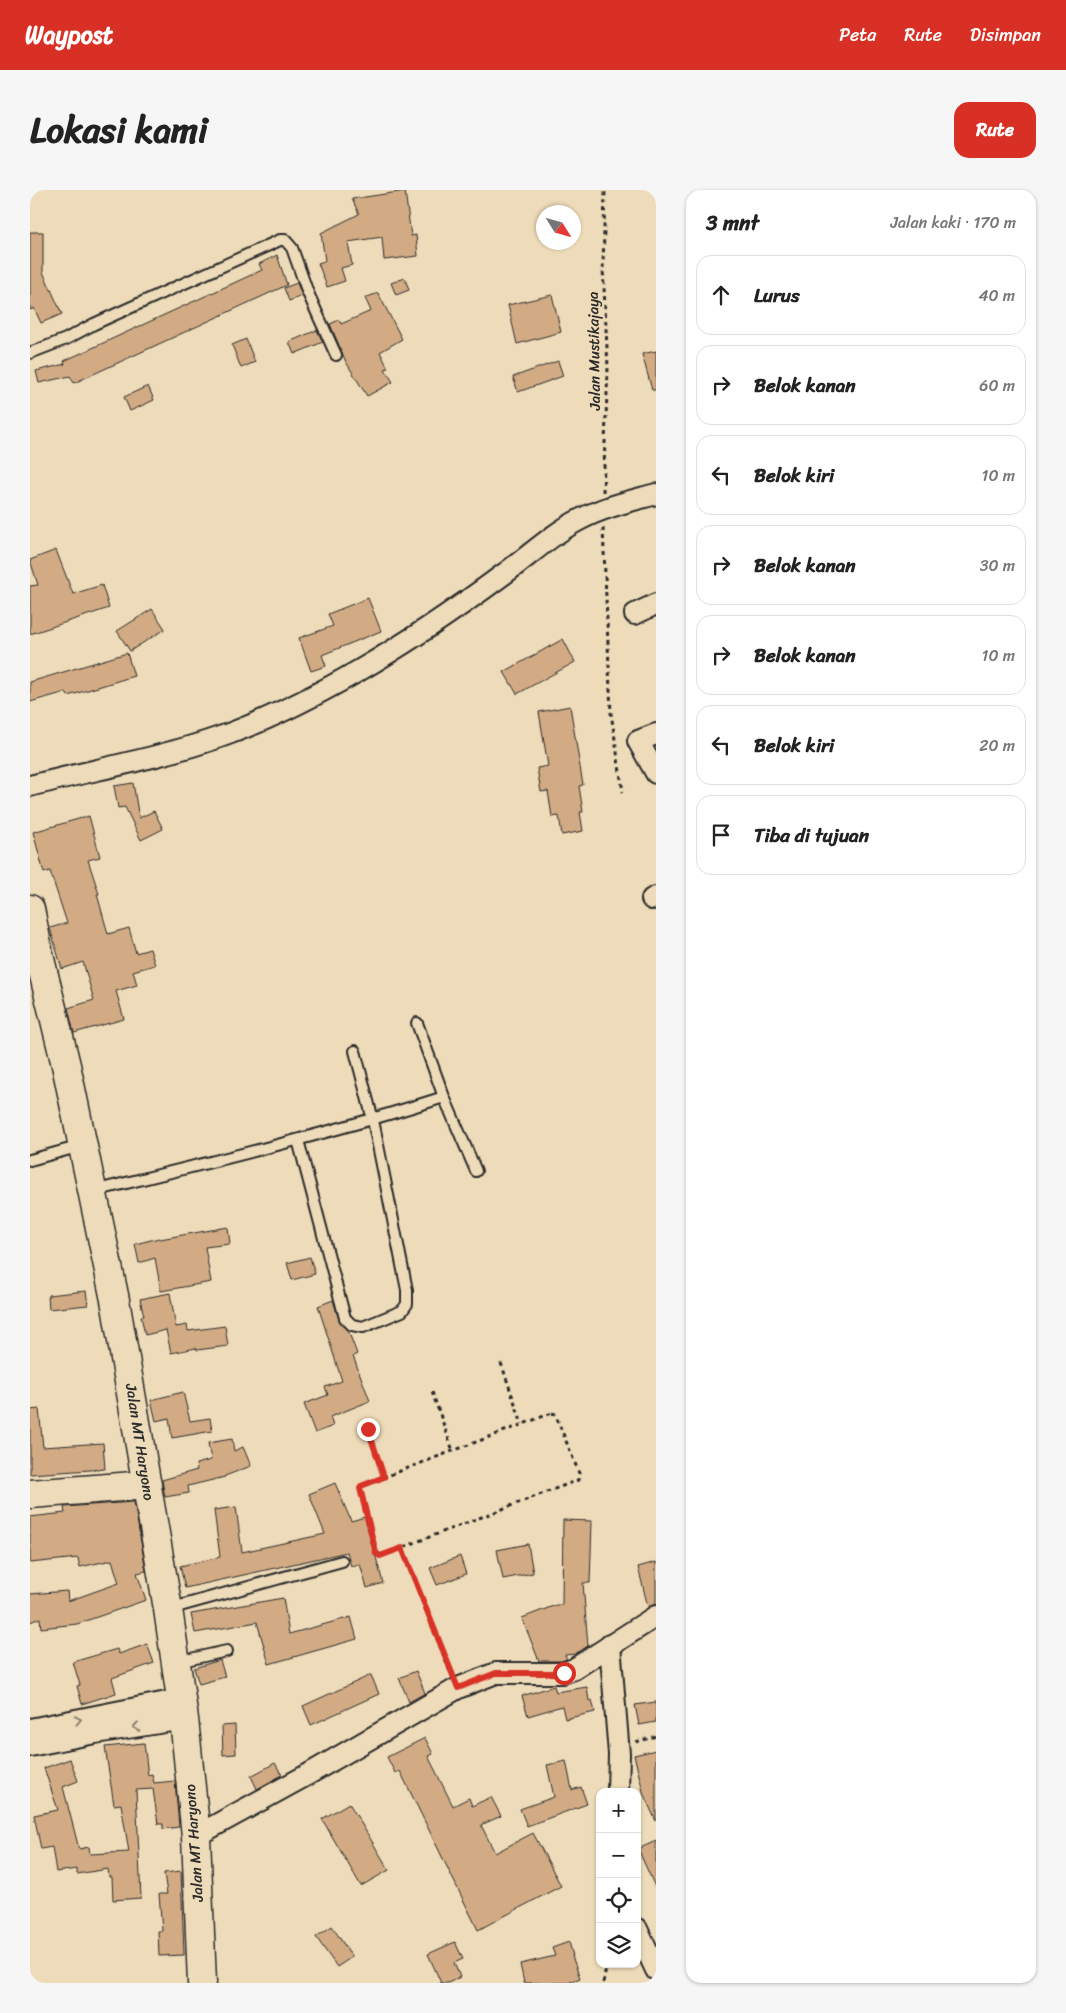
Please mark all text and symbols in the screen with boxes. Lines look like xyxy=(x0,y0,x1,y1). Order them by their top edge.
text: Waypost xyxy=(25,14,113,56)
text: Peta xyxy=(839,19,876,51)
text: Rute xyxy=(904,19,942,51)
text: Disimpan xyxy=(970,19,1041,51)
text: Lokasi kami xyxy=(30,99,208,161)
button: Rute xyxy=(954,102,1036,158)
text: 3 mnt xyxy=(706,204,759,242)
north arrow xyxy=(536,205,581,250)
text: Jalan kaki · 170 m xyxy=(890,208,1016,237)
text: Lurus xyxy=(754,279,800,312)
icon: ahead xyxy=(707,281,735,309)
text: 40 m xyxy=(978,281,1015,310)
street label: Jalan Mustikajaya xyxy=(580,291,608,412)
text: Belok kanan xyxy=(754,369,856,402)
icon: right xyxy=(707,371,735,399)
text: 60 m xyxy=(979,371,1015,400)
text: Belok kiri xyxy=(754,459,834,492)
icon: left xyxy=(707,461,735,489)
text: 10 m xyxy=(982,461,1015,490)
text: Belok kanan xyxy=(754,549,856,582)
icon: right xyxy=(707,551,735,579)
text: 30 m xyxy=(980,551,1015,580)
text: Belok kanan xyxy=(754,639,856,672)
icon: right xyxy=(707,641,735,669)
text: 10 m xyxy=(982,641,1015,670)
text: Belok kiri xyxy=(754,729,834,762)
icon: left xyxy=(707,731,735,759)
text: 20 m xyxy=(979,731,1015,760)
text: Tiba di tujuan xyxy=(754,819,869,852)
icon: arrive xyxy=(707,821,735,849)
street label: Jalan MT Haryono xyxy=(118,1381,162,1503)
route end xyxy=(357,1418,380,1441)
route start xyxy=(553,1662,576,1685)
one-way arrow xyxy=(73,1715,82,1725)
one-way arrow xyxy=(132,1721,141,1731)
street label: Jalan MT Haryono xyxy=(177,1783,211,1904)
map controls xyxy=(596,1788,641,1968)
button: + xyxy=(596,1788,641,1833)
button: − xyxy=(596,1833,641,1878)
button: locate xyxy=(596,1878,641,1923)
button: layers xyxy=(596,1923,641,1968)

